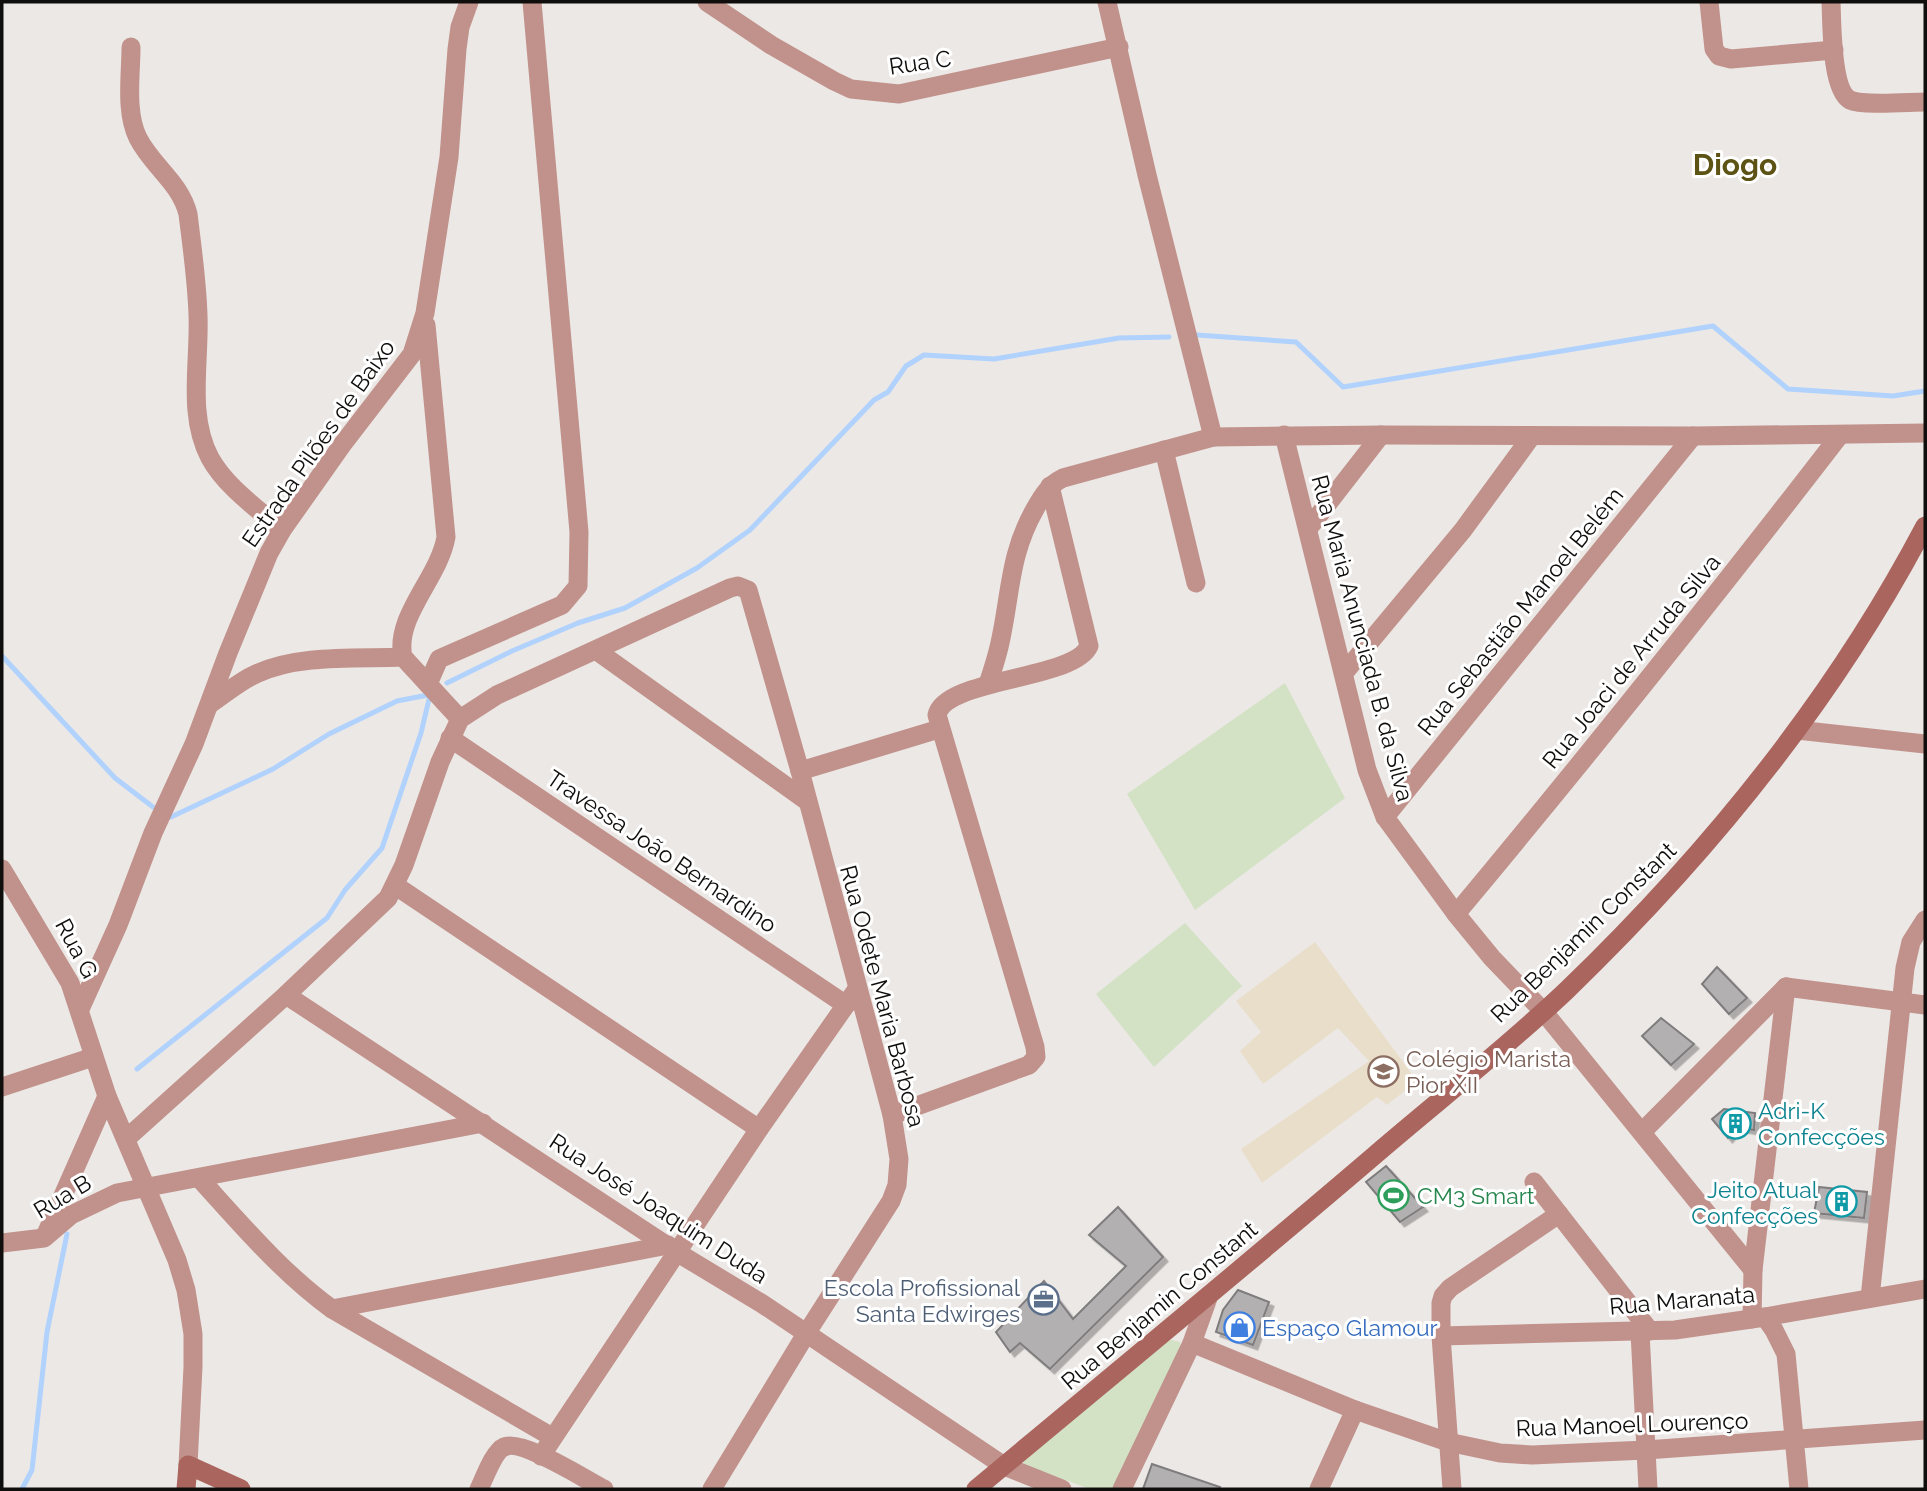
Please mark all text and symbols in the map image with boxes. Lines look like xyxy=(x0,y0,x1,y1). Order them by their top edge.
street label: Rua C xyxy=(887,44,953,80)
district label: Diogo xyxy=(1693,147,1777,182)
street label: Estrada Pilões de Baixo xyxy=(236,334,400,552)
street label: Rua Maria Anunciada B. da Silva xyxy=(1306,472,1420,804)
street label: Rua Sebastião Manoel Belém xyxy=(1412,482,1628,740)
street label: Rua Joaci de Arruda Silva xyxy=(1536,549,1726,773)
street label: Travessa João Bernardino xyxy=(542,764,782,938)
street label: Rua Benjamin Constant xyxy=(1485,836,1682,1028)
street label: Rua Odete Maria Barbosa xyxy=(835,862,931,1130)
street label: Rua G xyxy=(50,914,104,982)
place label: Colégio Marista Pior XII xyxy=(1406,1045,1571,1098)
school or university icon: Colégio Marista Pior XII xyxy=(1366,1054,1400,1088)
place label: Adri-K Confecções xyxy=(1758,1097,1885,1150)
building icon: Adri-K Confecções xyxy=(1718,1106,1752,1140)
street label: Rua José Joaquim Duda xyxy=(545,1127,773,1289)
street label: Rua B xyxy=(28,1168,96,1224)
place label: Jeito Atual Confecções xyxy=(1691,1176,1819,1229)
sports icon: CM3 Smart xyxy=(1377,1178,1411,1212)
place label: CM3 Smart xyxy=(1417,1182,1535,1209)
building icon: Jeito Atual Confecções xyxy=(1824,1185,1858,1219)
street label: Rua Benjamin Constant xyxy=(1056,1215,1263,1395)
place label: Escola Profissional Santa Edwirges xyxy=(824,1274,1021,1327)
street label: Rua Maranata xyxy=(1608,1280,1756,1320)
office icon: Escola Profissional Santa Edwirges xyxy=(1026,1283,1060,1317)
shop icon: Espaço Glamour xyxy=(1222,1310,1256,1344)
place label: Espaço Glamour xyxy=(1262,1314,1438,1341)
street label: Rua Manoel Lourenço xyxy=(1515,1406,1749,1442)

